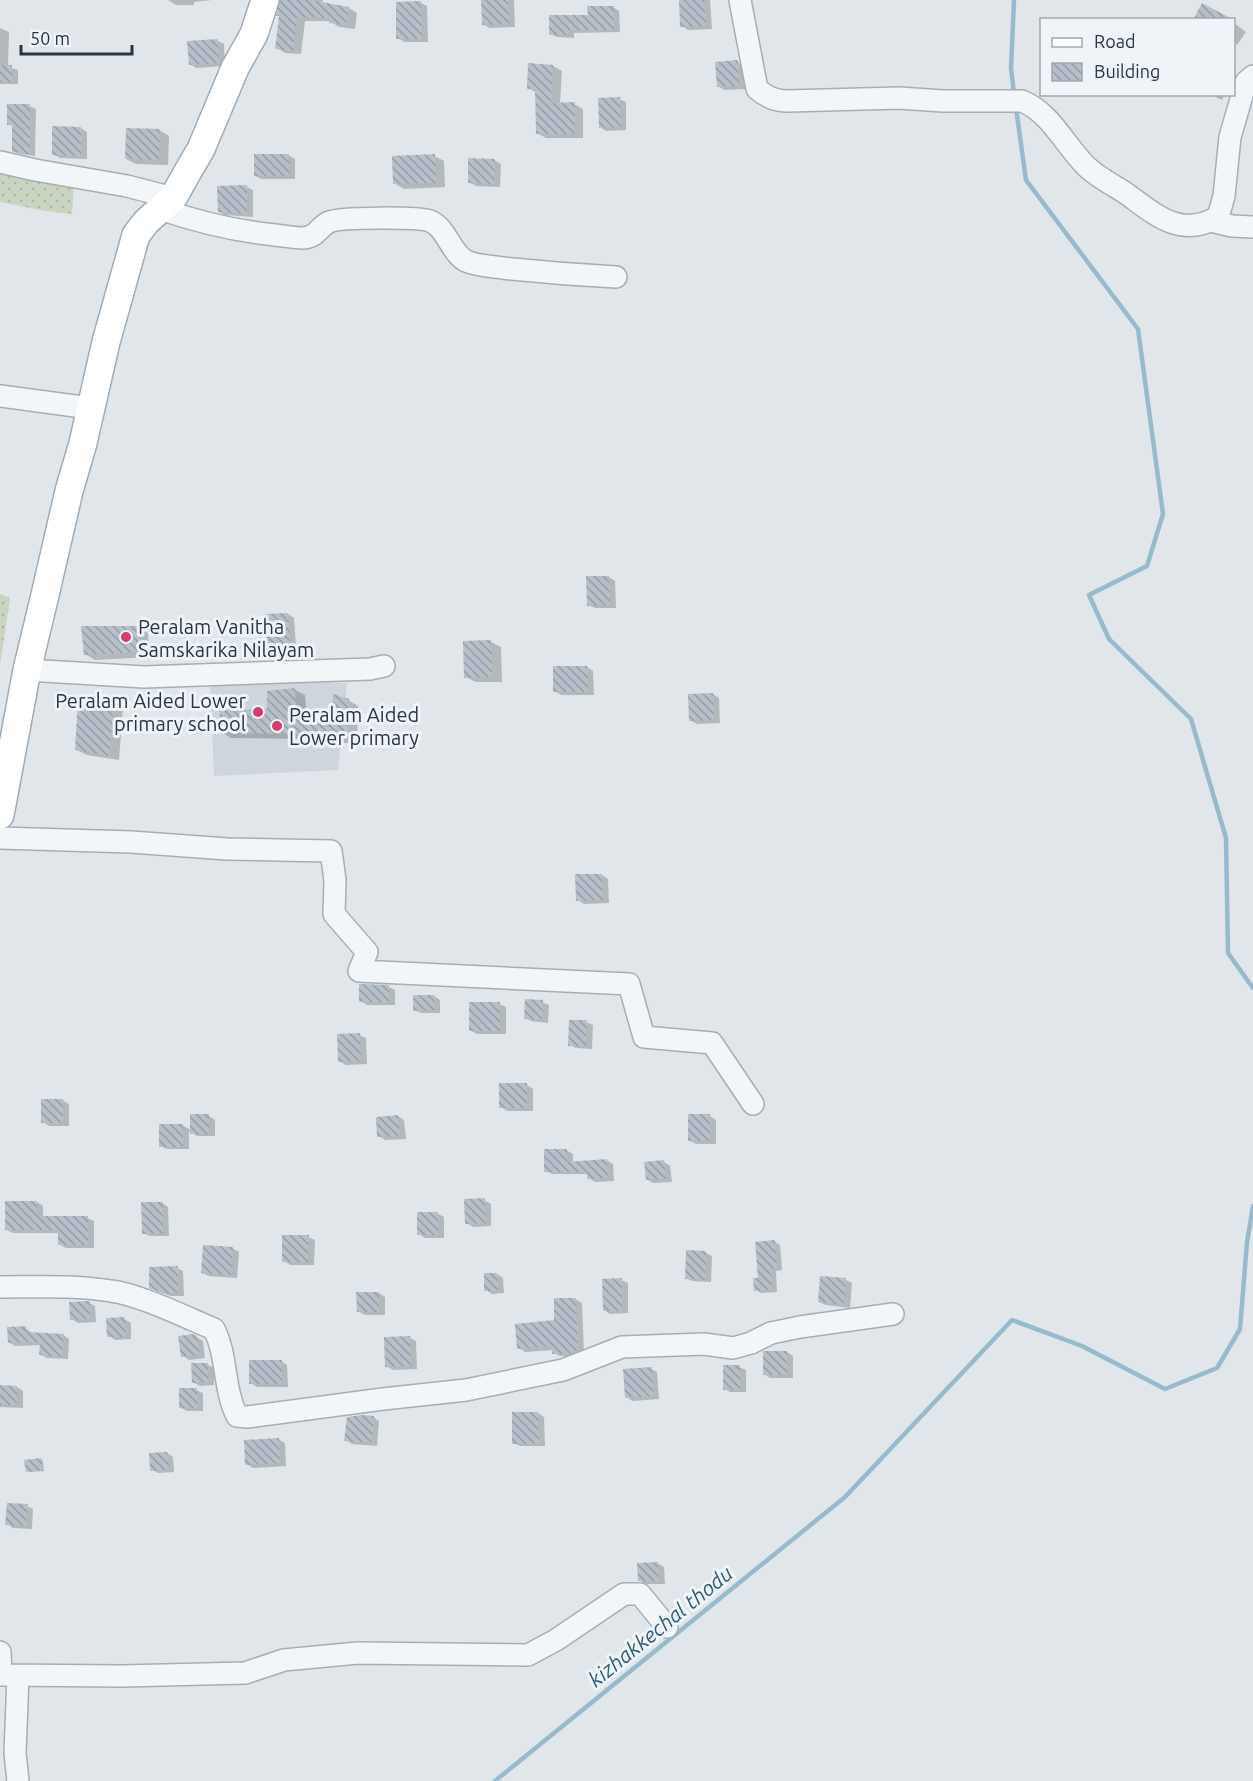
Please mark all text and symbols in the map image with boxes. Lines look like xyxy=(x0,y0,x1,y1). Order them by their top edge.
scale bar xyxy=(21,18,132,56)
legend xyxy=(1040,18,1235,96)
text: 50 m xyxy=(30,28,70,48)
text: Road xyxy=(1094,31,1136,51)
text: Building xyxy=(1094,61,1160,81)
place label: Peralam Vanitha Samskarika Nilayam xyxy=(138,615,314,661)
marker: Peralam Vanitha Samskarika Nilayam xyxy=(119,630,133,644)
place label: Peralam Aided Lower primary school xyxy=(55,689,246,735)
place label: Peralam Aided Lower primary xyxy=(289,703,419,749)
marker: Peralam Aided Lower primary school xyxy=(251,705,265,719)
marker: Peralam Aided Lower primary xyxy=(270,719,284,733)
water label: kizhakkechal thodu xyxy=(583,1561,737,1691)

